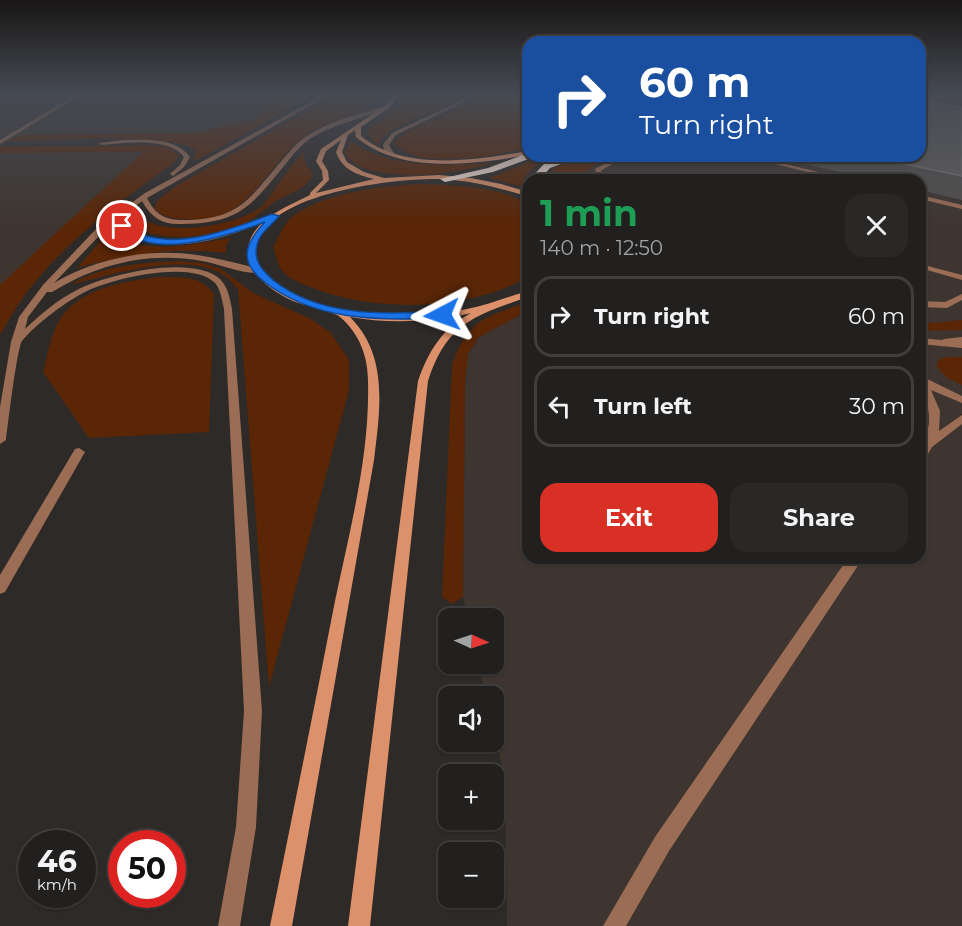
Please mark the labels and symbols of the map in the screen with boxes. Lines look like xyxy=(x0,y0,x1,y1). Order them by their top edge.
pin xyxy=(96,200,147,251)
position arrow xyxy=(410,283,474,347)
north arrow xyxy=(438,608,504,674)
speed limit sign: 50 xyxy=(108,830,186,908)

